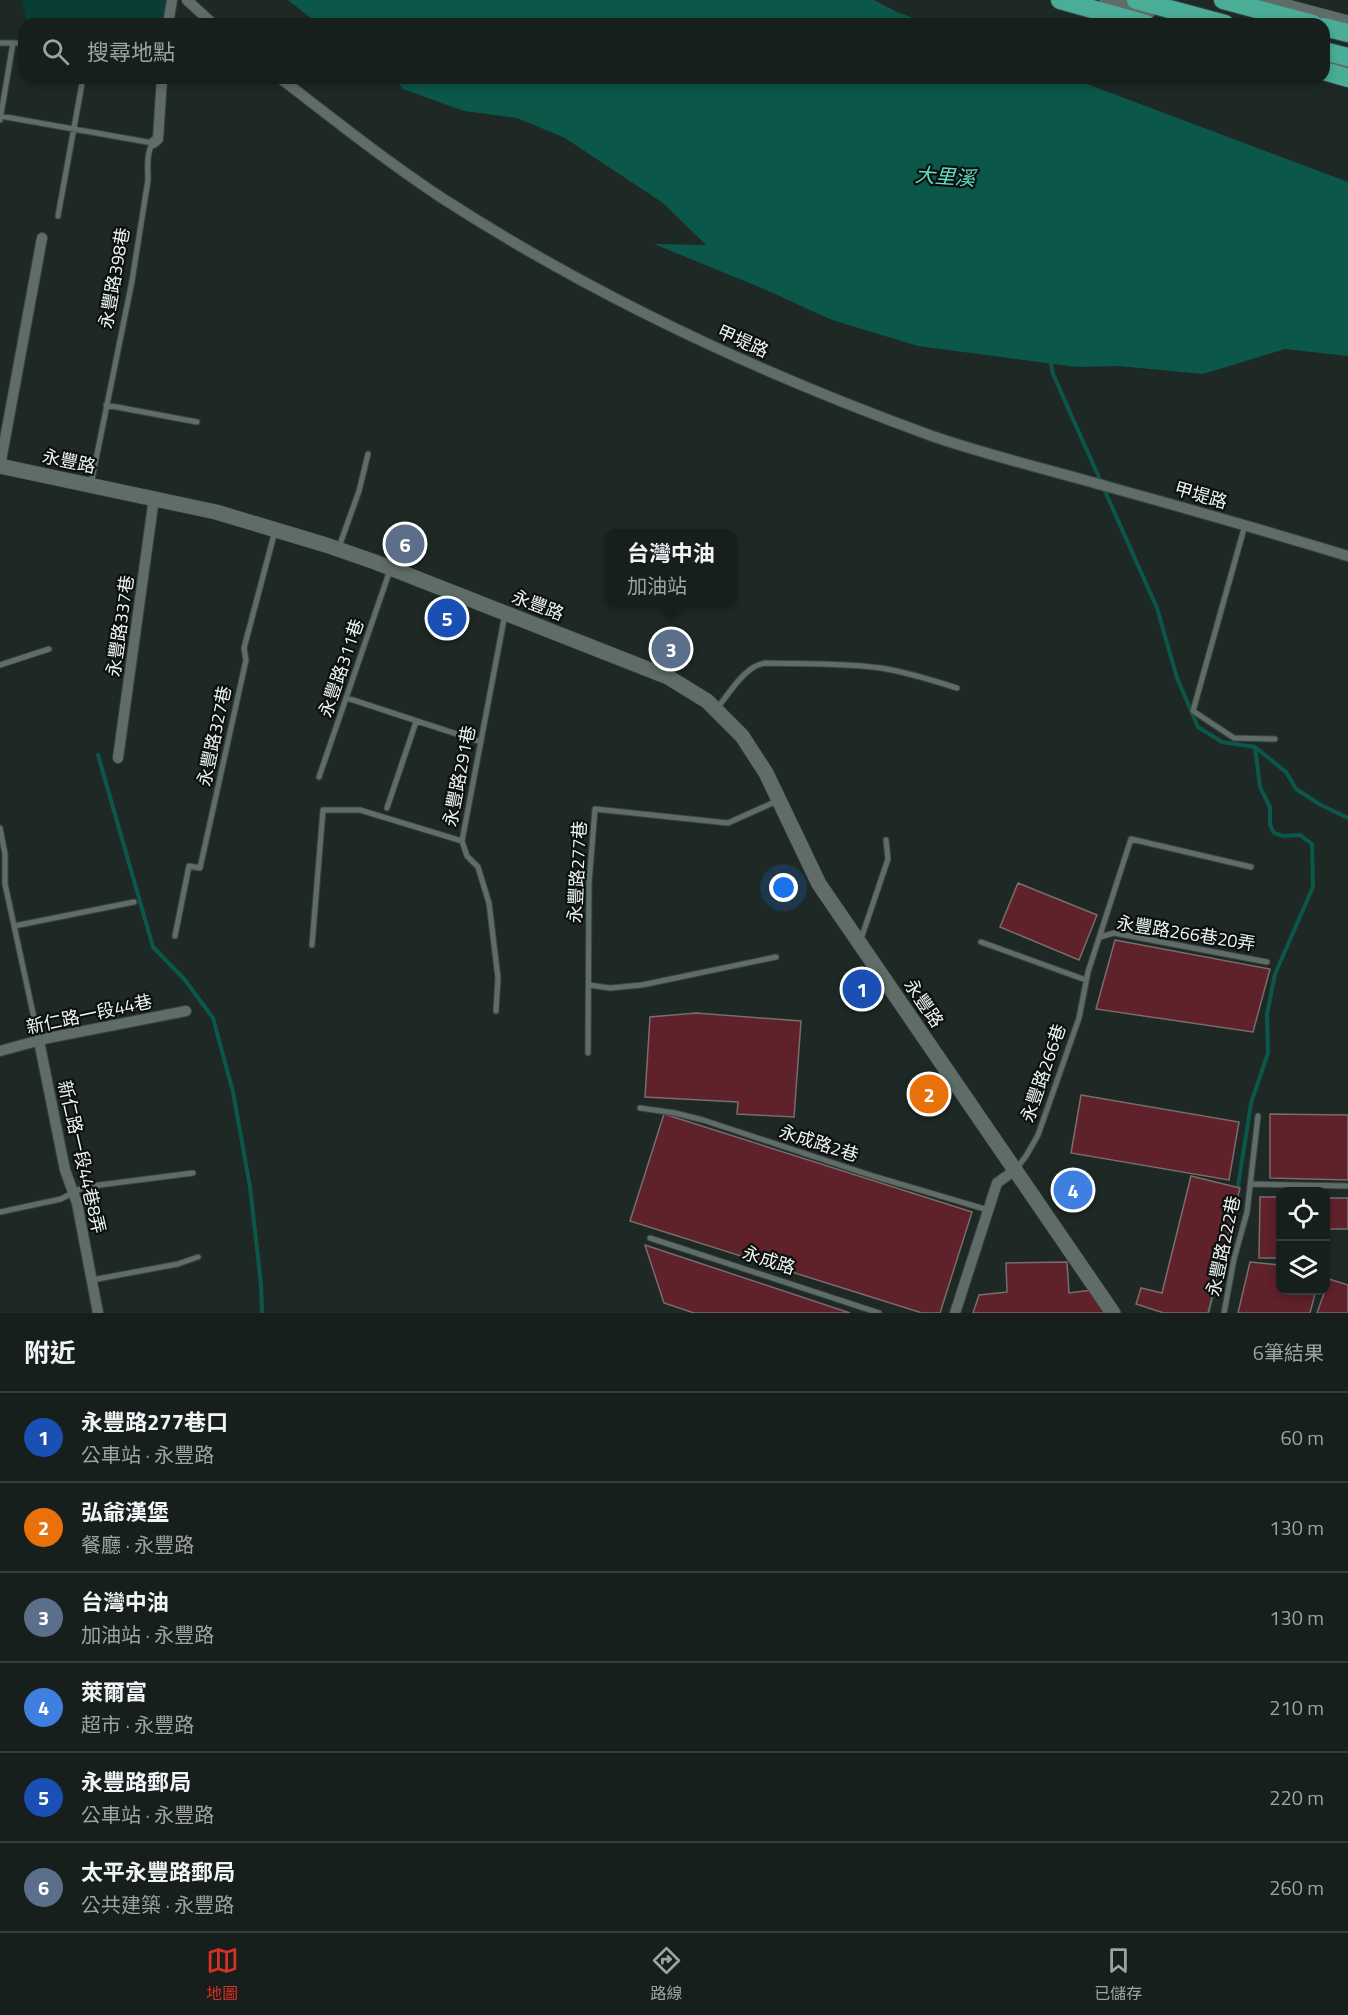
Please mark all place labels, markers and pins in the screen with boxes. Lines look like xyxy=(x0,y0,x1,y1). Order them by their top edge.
pin: 6 xyxy=(386,522,424,566)
pin: 5 xyxy=(428,596,466,640)
pin: 3 xyxy=(652,626,690,672)
pin: 1 xyxy=(842,966,882,1012)
pin: 2 xyxy=(910,1072,948,1116)
pin: 4 xyxy=(1054,1168,1092,1212)

